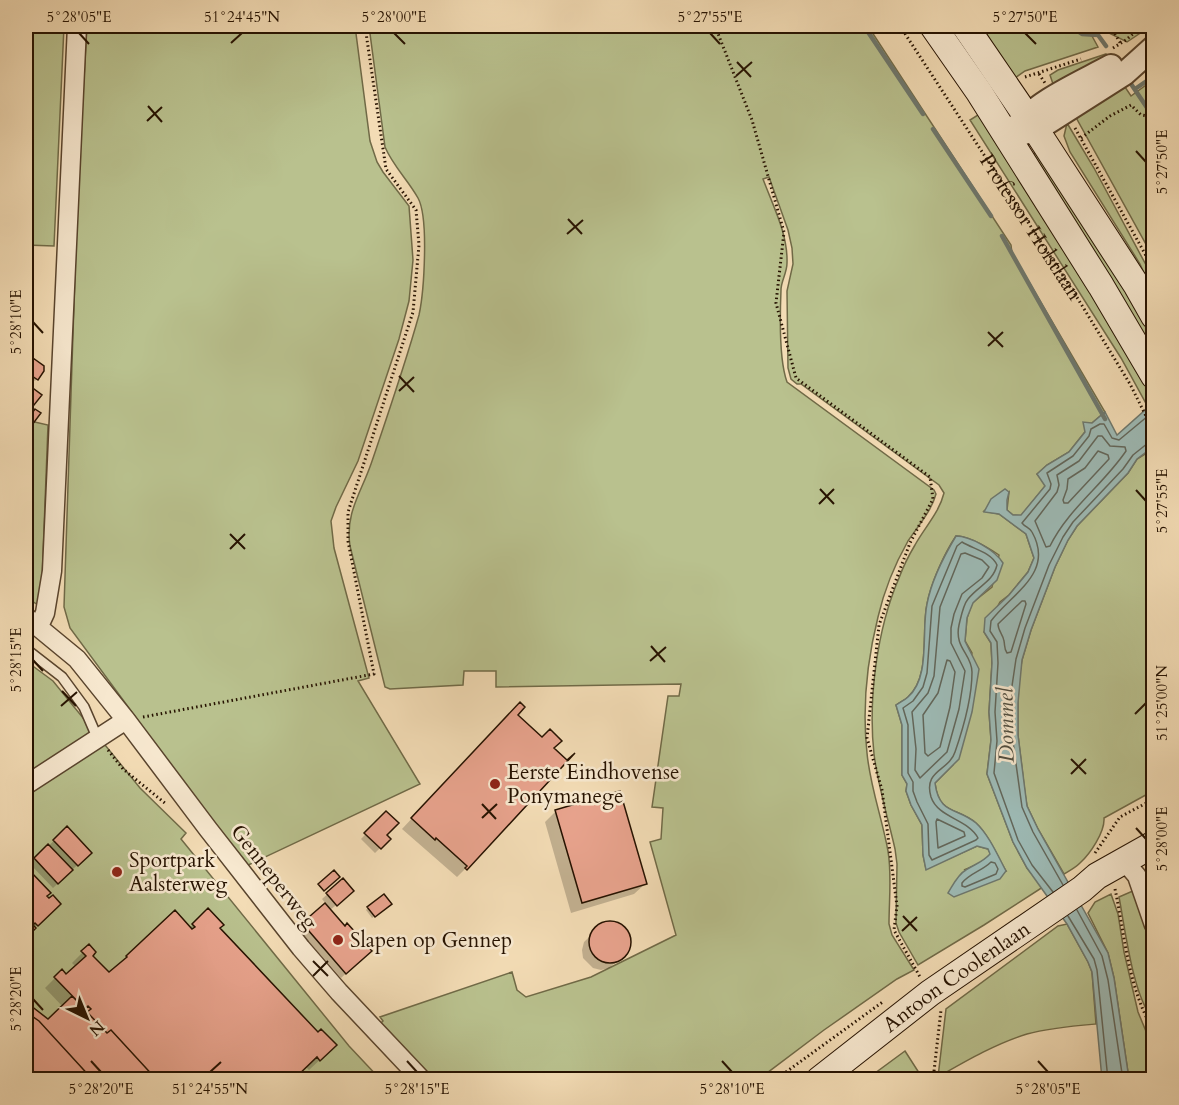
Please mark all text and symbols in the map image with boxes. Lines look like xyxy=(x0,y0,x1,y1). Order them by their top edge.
text: 5°28'05"E xyxy=(47,7,111,27)
text: 51°24'45"N xyxy=(204,7,280,27)
text: 5°28'00"E xyxy=(362,7,426,27)
text: 5°27'55"E xyxy=(678,7,742,27)
text: 5°27'50"E xyxy=(993,7,1057,27)
text: 5°27'50"E xyxy=(1152,130,1172,194)
street label: Professor Holstlaan xyxy=(973,148,1090,306)
text: 5°28'10"E xyxy=(6,290,26,354)
text: 5°27'55"E xyxy=(1152,469,1172,533)
text: 5°28'15"E xyxy=(6,628,26,692)
text: 51°25'00"N xyxy=(1152,665,1172,741)
water label: Dommel xyxy=(990,686,1022,763)
place label: Eerste Eindhovense Ponymanege xyxy=(507,758,680,811)
marker: Eerste Eindhovense Ponymanege xyxy=(488,777,502,791)
text: 5°28'00"E xyxy=(1152,807,1172,871)
street label: Genneperweg xyxy=(224,818,324,936)
place label: Sportpark Aalsterweg xyxy=(129,846,228,899)
marker: Sportpark Aalsterweg xyxy=(110,865,124,879)
street label: Antoon Coolenlaan xyxy=(877,914,1036,1039)
place label: Slapen op Gennep xyxy=(350,926,512,955)
marker: Slapen op Gennep xyxy=(331,933,345,947)
text: 5°28'20"E xyxy=(6,967,26,1031)
north arrow xyxy=(57,988,117,1048)
text: N xyxy=(84,1015,109,1041)
text: 5°28'20"E xyxy=(69,1079,133,1099)
text: 51°24'55"N xyxy=(172,1079,248,1099)
text: 5°28'15"E xyxy=(385,1079,449,1099)
text: 5°28'10"E xyxy=(700,1079,764,1099)
text: 5°28'05"E xyxy=(1016,1079,1080,1099)

